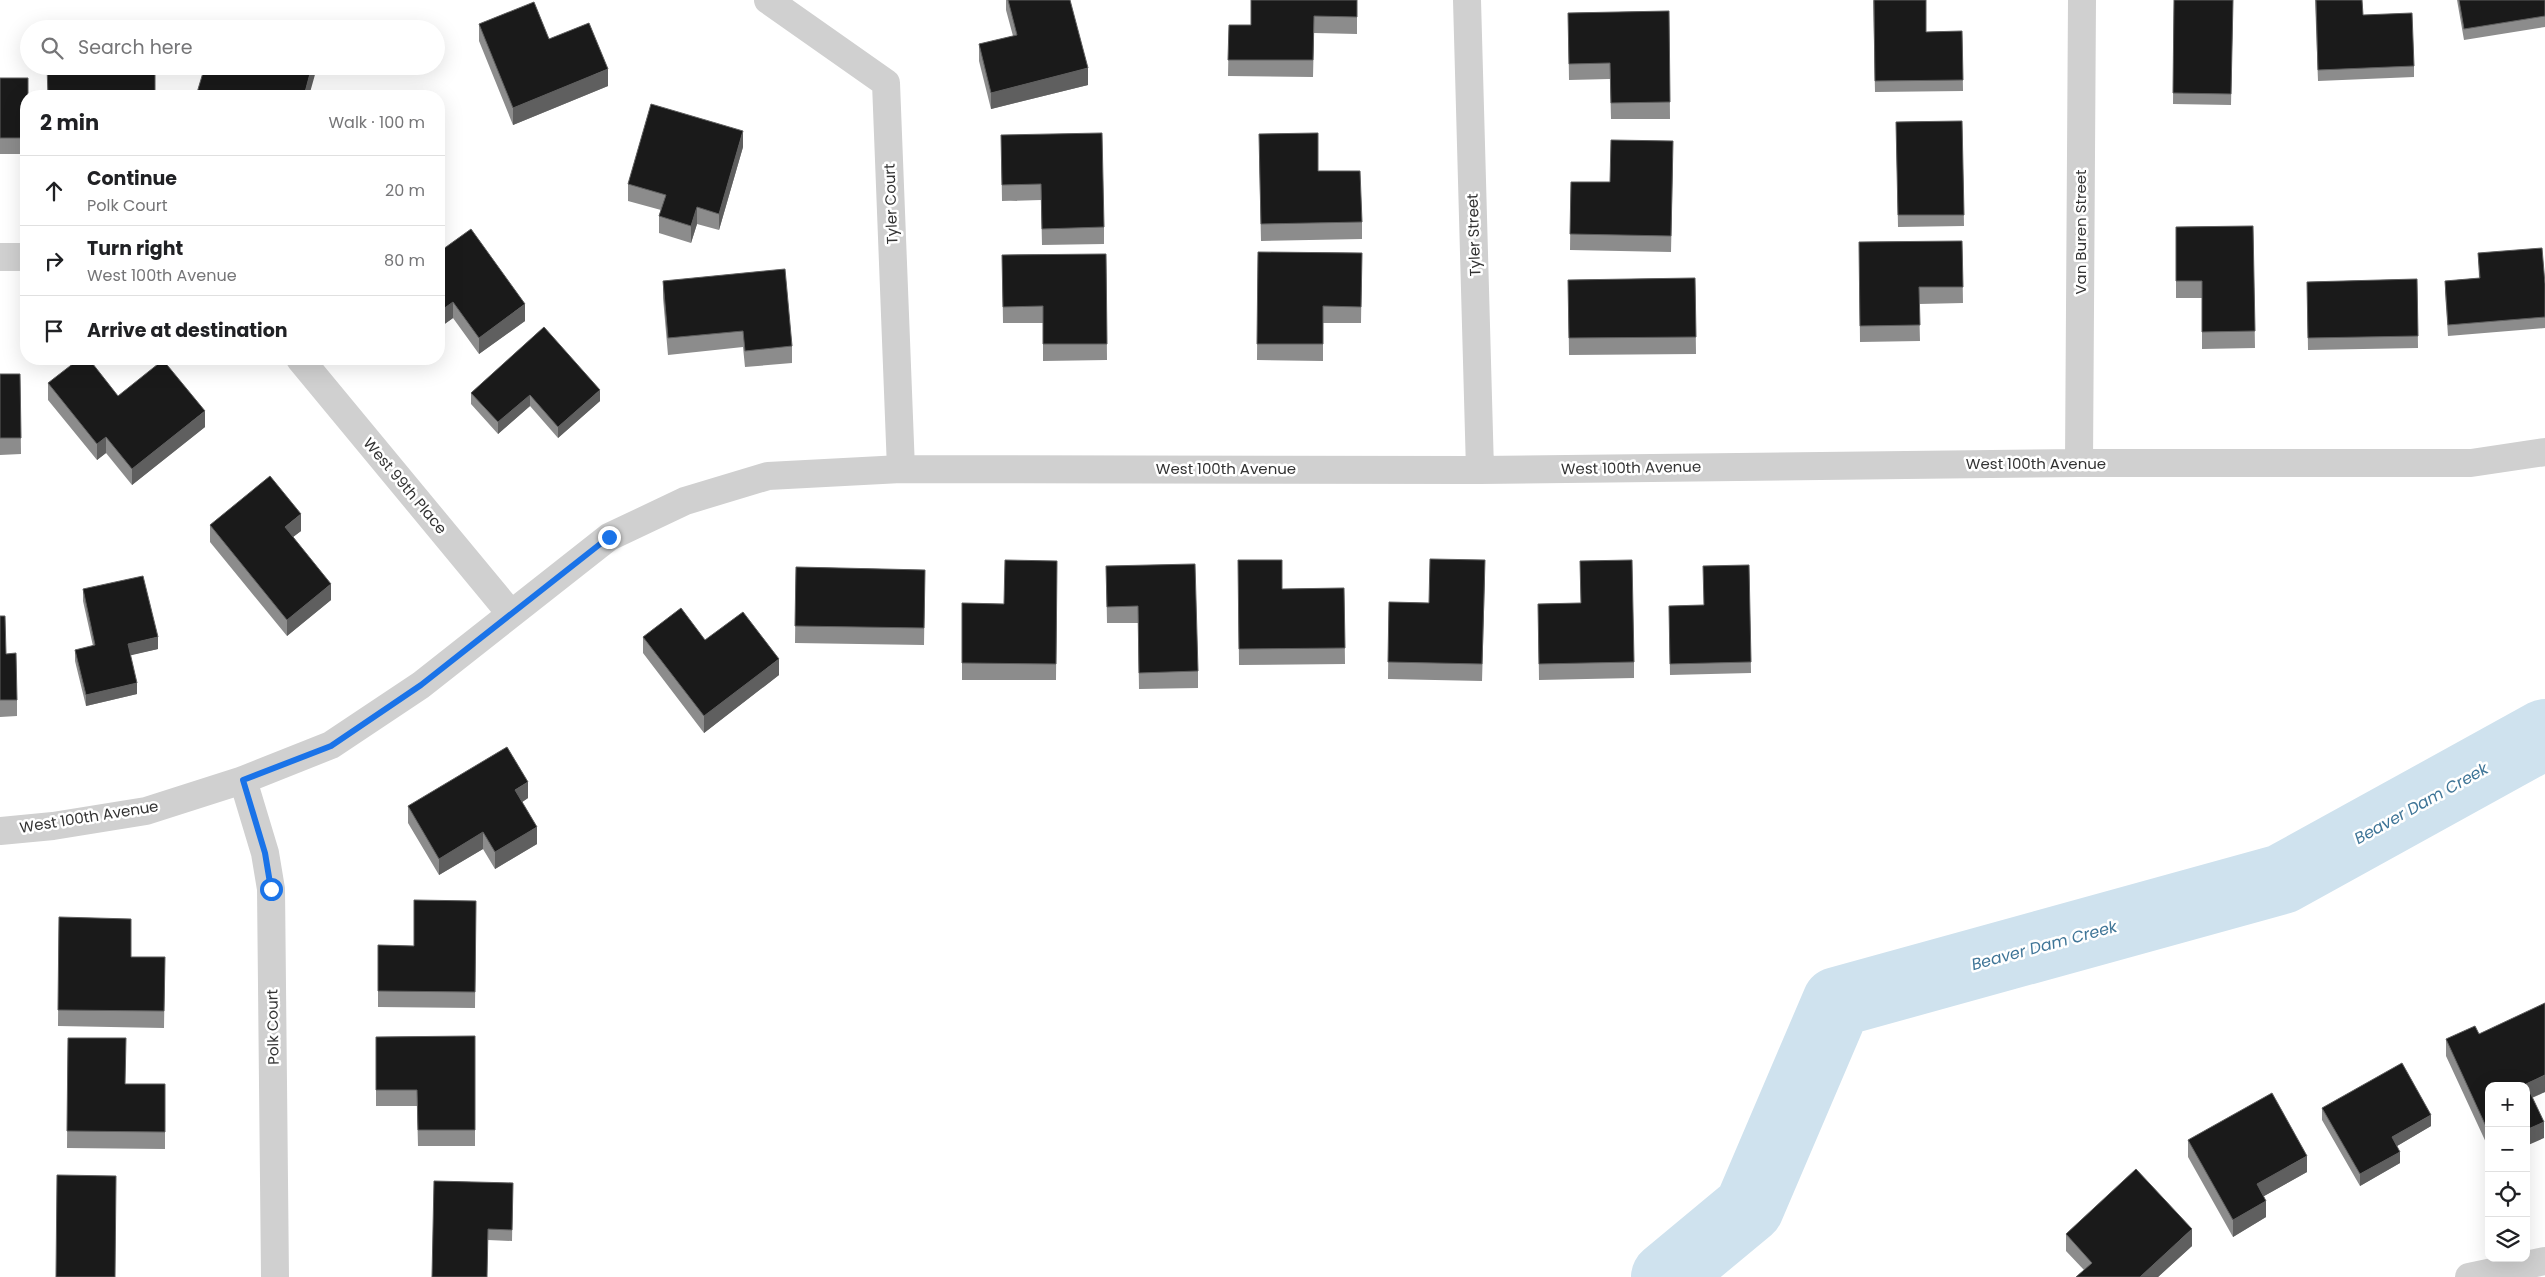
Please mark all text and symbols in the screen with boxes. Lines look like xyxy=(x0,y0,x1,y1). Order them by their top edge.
search box xyxy=(20,20,445,75)
icon: search xyxy=(38,34,66,62)
text: Search here xyxy=(78,34,192,61)
text: 2 min xyxy=(40,108,99,137)
text: Walk · 100 m xyxy=(328,111,425,134)
street label: Tyler Court xyxy=(879,163,902,245)
text: Continue xyxy=(87,165,177,192)
street label: Van Buren Street xyxy=(2070,169,2091,295)
icon: ahead xyxy=(40,177,68,205)
text: 20 m xyxy=(385,179,425,202)
street label: Tyler Street xyxy=(1462,193,1485,277)
text: Polk Court xyxy=(87,194,168,217)
text: Turn right xyxy=(87,235,183,262)
icon: right xyxy=(40,247,68,275)
text: 80 m xyxy=(384,249,425,272)
text: West 100th Avenue xyxy=(87,264,237,287)
icon: arrive xyxy=(40,317,68,345)
text: Arrive at destination xyxy=(87,317,288,344)
street label: West 99th Place xyxy=(359,433,452,538)
street label: West 100th Avenue xyxy=(1966,453,2106,474)
street label: West 100th Avenue xyxy=(1561,456,1701,479)
street label: West 100th Avenue xyxy=(1156,458,1296,479)
route end xyxy=(598,526,621,549)
water label: Beaver Dam Creek xyxy=(2350,757,2493,850)
street label: West 100th Avenue xyxy=(18,795,160,838)
route start xyxy=(260,878,283,901)
water label: Beaver Dam Creek xyxy=(1969,915,2120,976)
street label: Polk Court xyxy=(261,989,284,1065)
map controls xyxy=(2485,1082,2530,1262)
button: + xyxy=(2485,1082,2530,1127)
button: − xyxy=(2485,1127,2530,1172)
button: locate xyxy=(2485,1172,2530,1217)
button: layers xyxy=(2485,1217,2530,1262)

